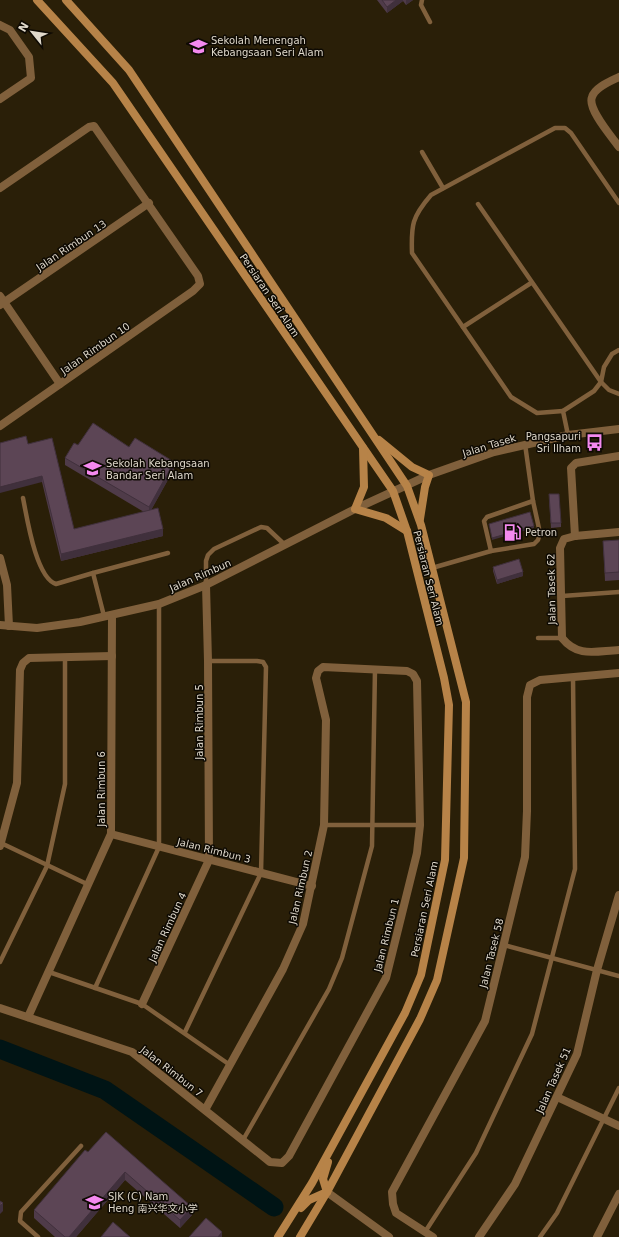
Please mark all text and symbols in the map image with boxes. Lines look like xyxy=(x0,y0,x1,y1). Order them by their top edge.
north arrow xyxy=(12,12,52,52)
text: N xyxy=(16,20,32,34)
place label: Sekolah Menengah Kebangsaan Seri Alam xyxy=(211,35,323,58)
school or university icon: Sekolah Menengah Kebangsaan Seri Alam xyxy=(188,36,208,56)
street label: Jalan Rimbun 13 xyxy=(33,218,108,273)
street label: Persiaran Seri Alam xyxy=(238,252,302,339)
street label: Jalan Rimbun 10 xyxy=(58,320,132,377)
place label: Pangsapuri Sri Ilham xyxy=(526,431,581,454)
street label: Jalan Tasek xyxy=(460,432,517,459)
bus stop icon: Pangsapuri Sri Ilham xyxy=(584,432,604,452)
place label: Sekolah Kebangsaan Bandar Seri Alam xyxy=(106,458,210,481)
school or university icon: Sekolah Kebangsaan Bandar Seri Alam xyxy=(83,459,103,479)
fuel station icon: Petron xyxy=(502,522,522,542)
place label: Petron xyxy=(525,527,557,538)
street label: Persiaran Seri Alam xyxy=(411,529,446,627)
street label: Jalan Tasek 62 xyxy=(545,553,558,626)
street label: Jalan Rimbun xyxy=(167,557,233,594)
street label: Jalan Rimbun 5 xyxy=(194,684,205,761)
street label: Jalan Rimbun 6 xyxy=(96,751,107,828)
street label: Jalan Rimbun 3 xyxy=(175,836,252,865)
street label: Jalan Rimbun 2 xyxy=(286,849,314,926)
street label: Persiaran Seri Alam xyxy=(409,860,440,958)
street label: Jalan Rimbun 4 xyxy=(146,891,188,965)
street label: Jalan Rimbun 1 xyxy=(372,897,401,974)
street label: Jalan Tasek 58 xyxy=(477,917,505,990)
street label: Jalan Rimbun 7 xyxy=(138,1043,205,1099)
street label: Jalan Tasek 51 xyxy=(534,1045,573,1116)
place label: SJK (C) Nam Heng 南兴华文小学 xyxy=(108,1191,198,1214)
school or university icon: SJK (C) Nam Heng 南兴华文小学 xyxy=(85,1192,105,1212)

